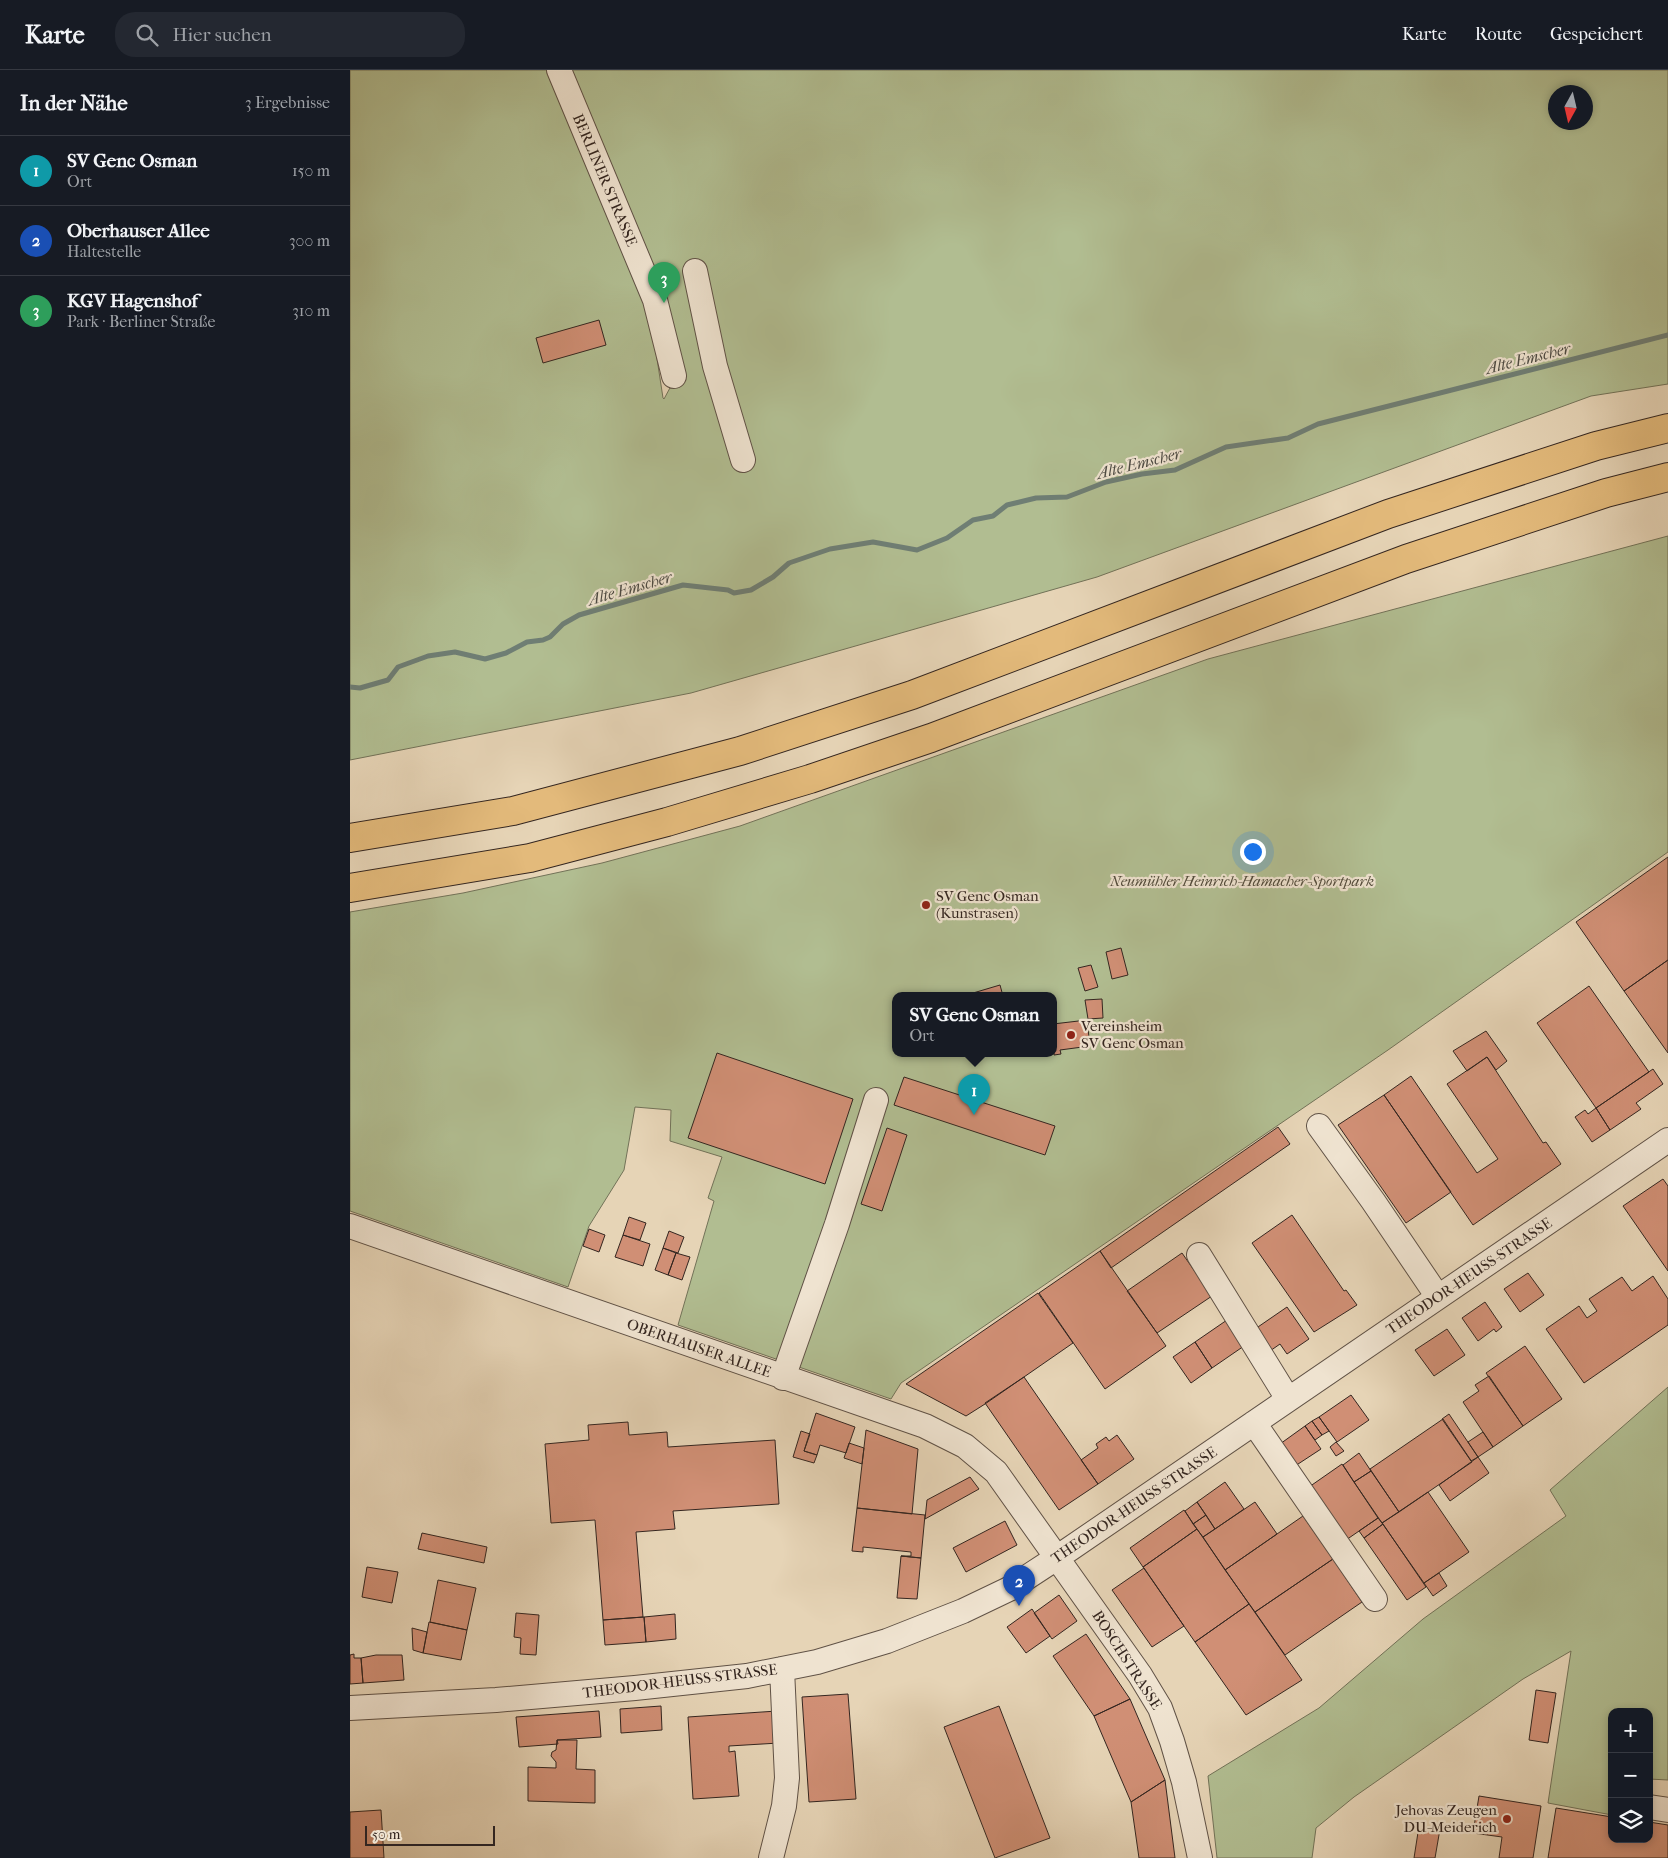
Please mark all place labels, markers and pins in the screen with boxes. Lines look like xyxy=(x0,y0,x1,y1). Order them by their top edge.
pin: 3 xyxy=(648,262,680,303)
place label: SV Genc Osman (Kunstrasen) xyxy=(936,887,1039,922)
marker: SV Genc Osman (Kunstrasen) xyxy=(920,899,932,911)
place label: Vereinsheim SV Genc Osman xyxy=(1080,1017,1184,1052)
marker: Vereinsheim SV Genc Osman xyxy=(1065,1029,1077,1041)
pin: 1 xyxy=(958,1074,990,1115)
pin: 2 xyxy=(1003,1565,1035,1606)
place label: Jehovas Zeugen DU-Meiderich xyxy=(1394,1801,1498,1836)
marker: Jehovas Zeugen DU-Meiderich xyxy=(1501,1813,1513,1825)

